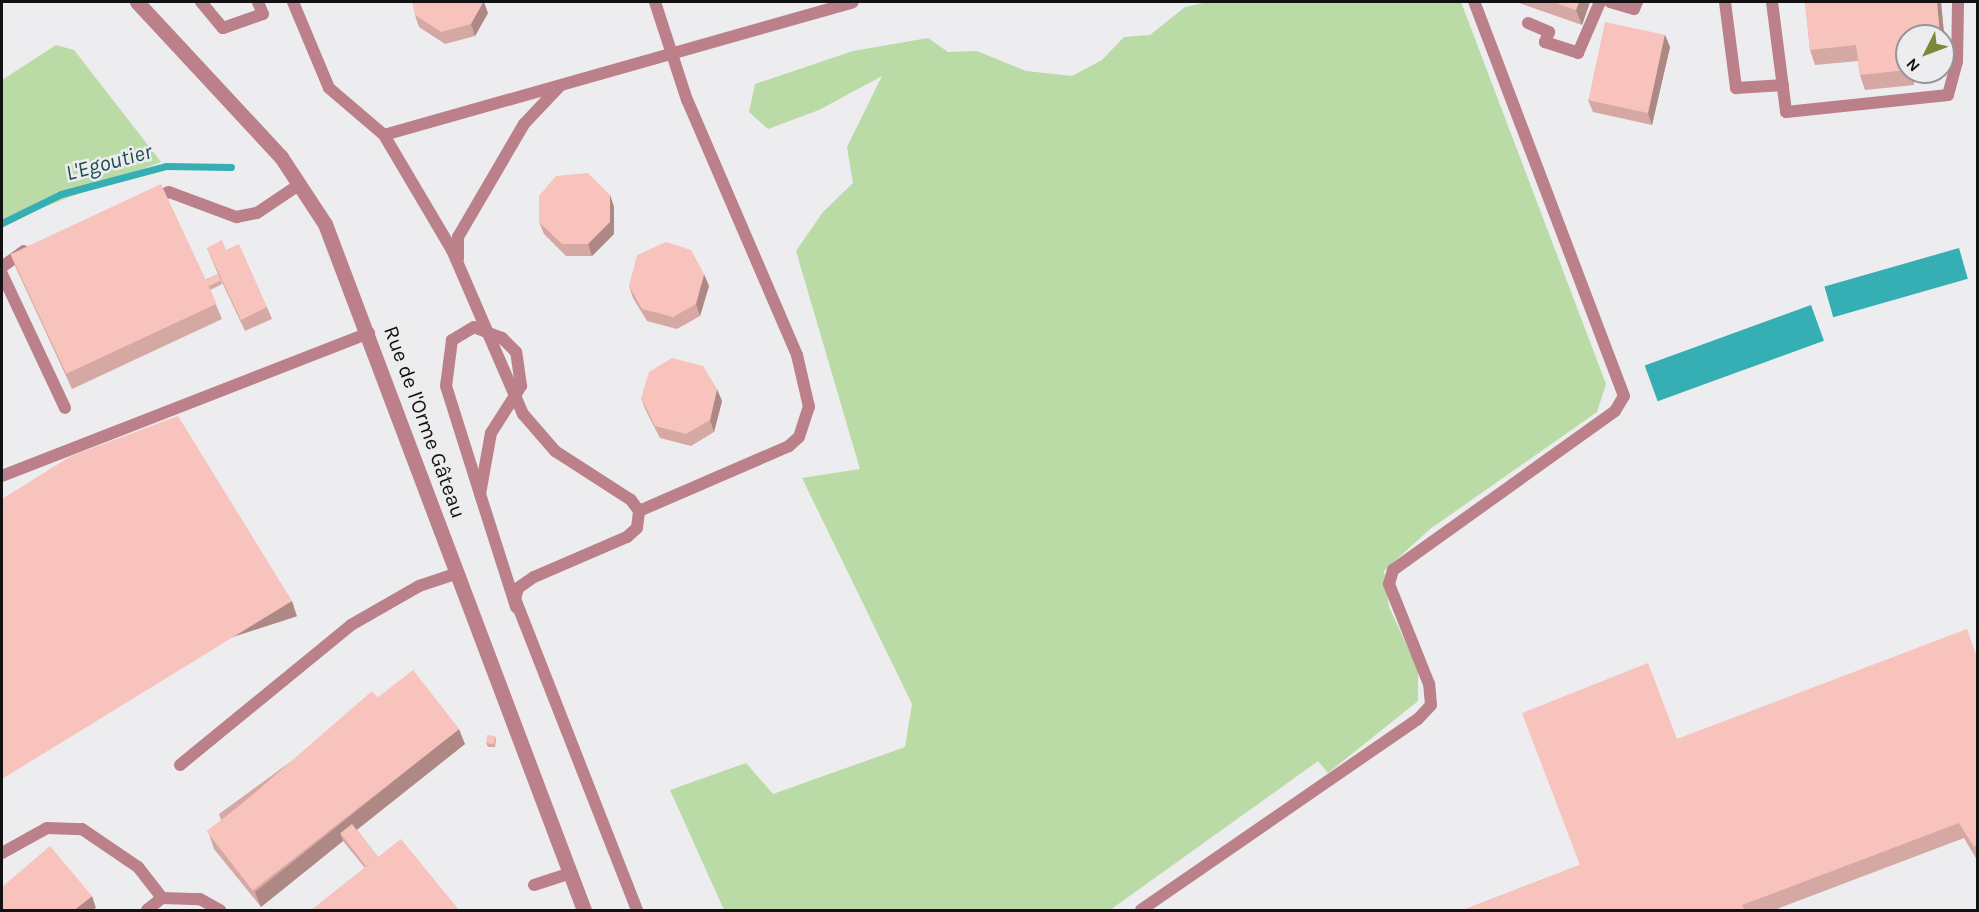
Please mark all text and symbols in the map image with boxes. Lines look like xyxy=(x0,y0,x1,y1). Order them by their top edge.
north arrow xyxy=(1895,24,1955,84)
text: N xyxy=(1902,54,1924,76)
water label: L'Egoutier xyxy=(63,139,155,187)
street label: Rue de l'Orme Gâteau xyxy=(378,322,472,522)

